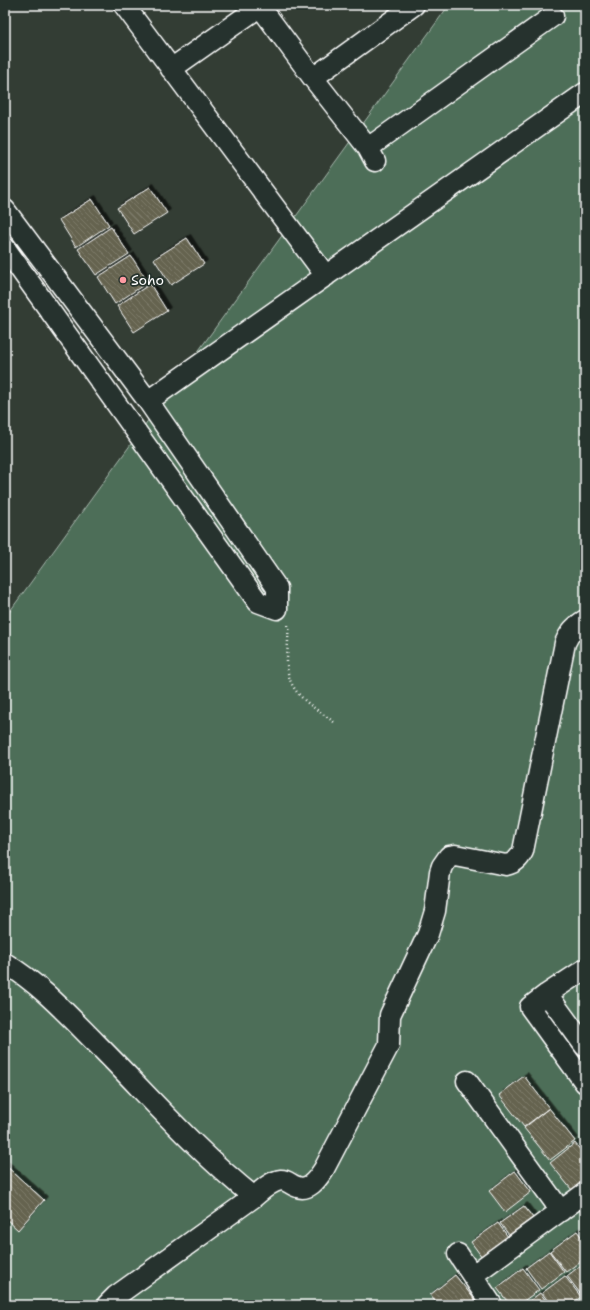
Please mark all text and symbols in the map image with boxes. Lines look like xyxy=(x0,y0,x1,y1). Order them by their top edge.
place label: Soho xyxy=(131,271,164,289)
marker: Soho xyxy=(118,275,128,285)

